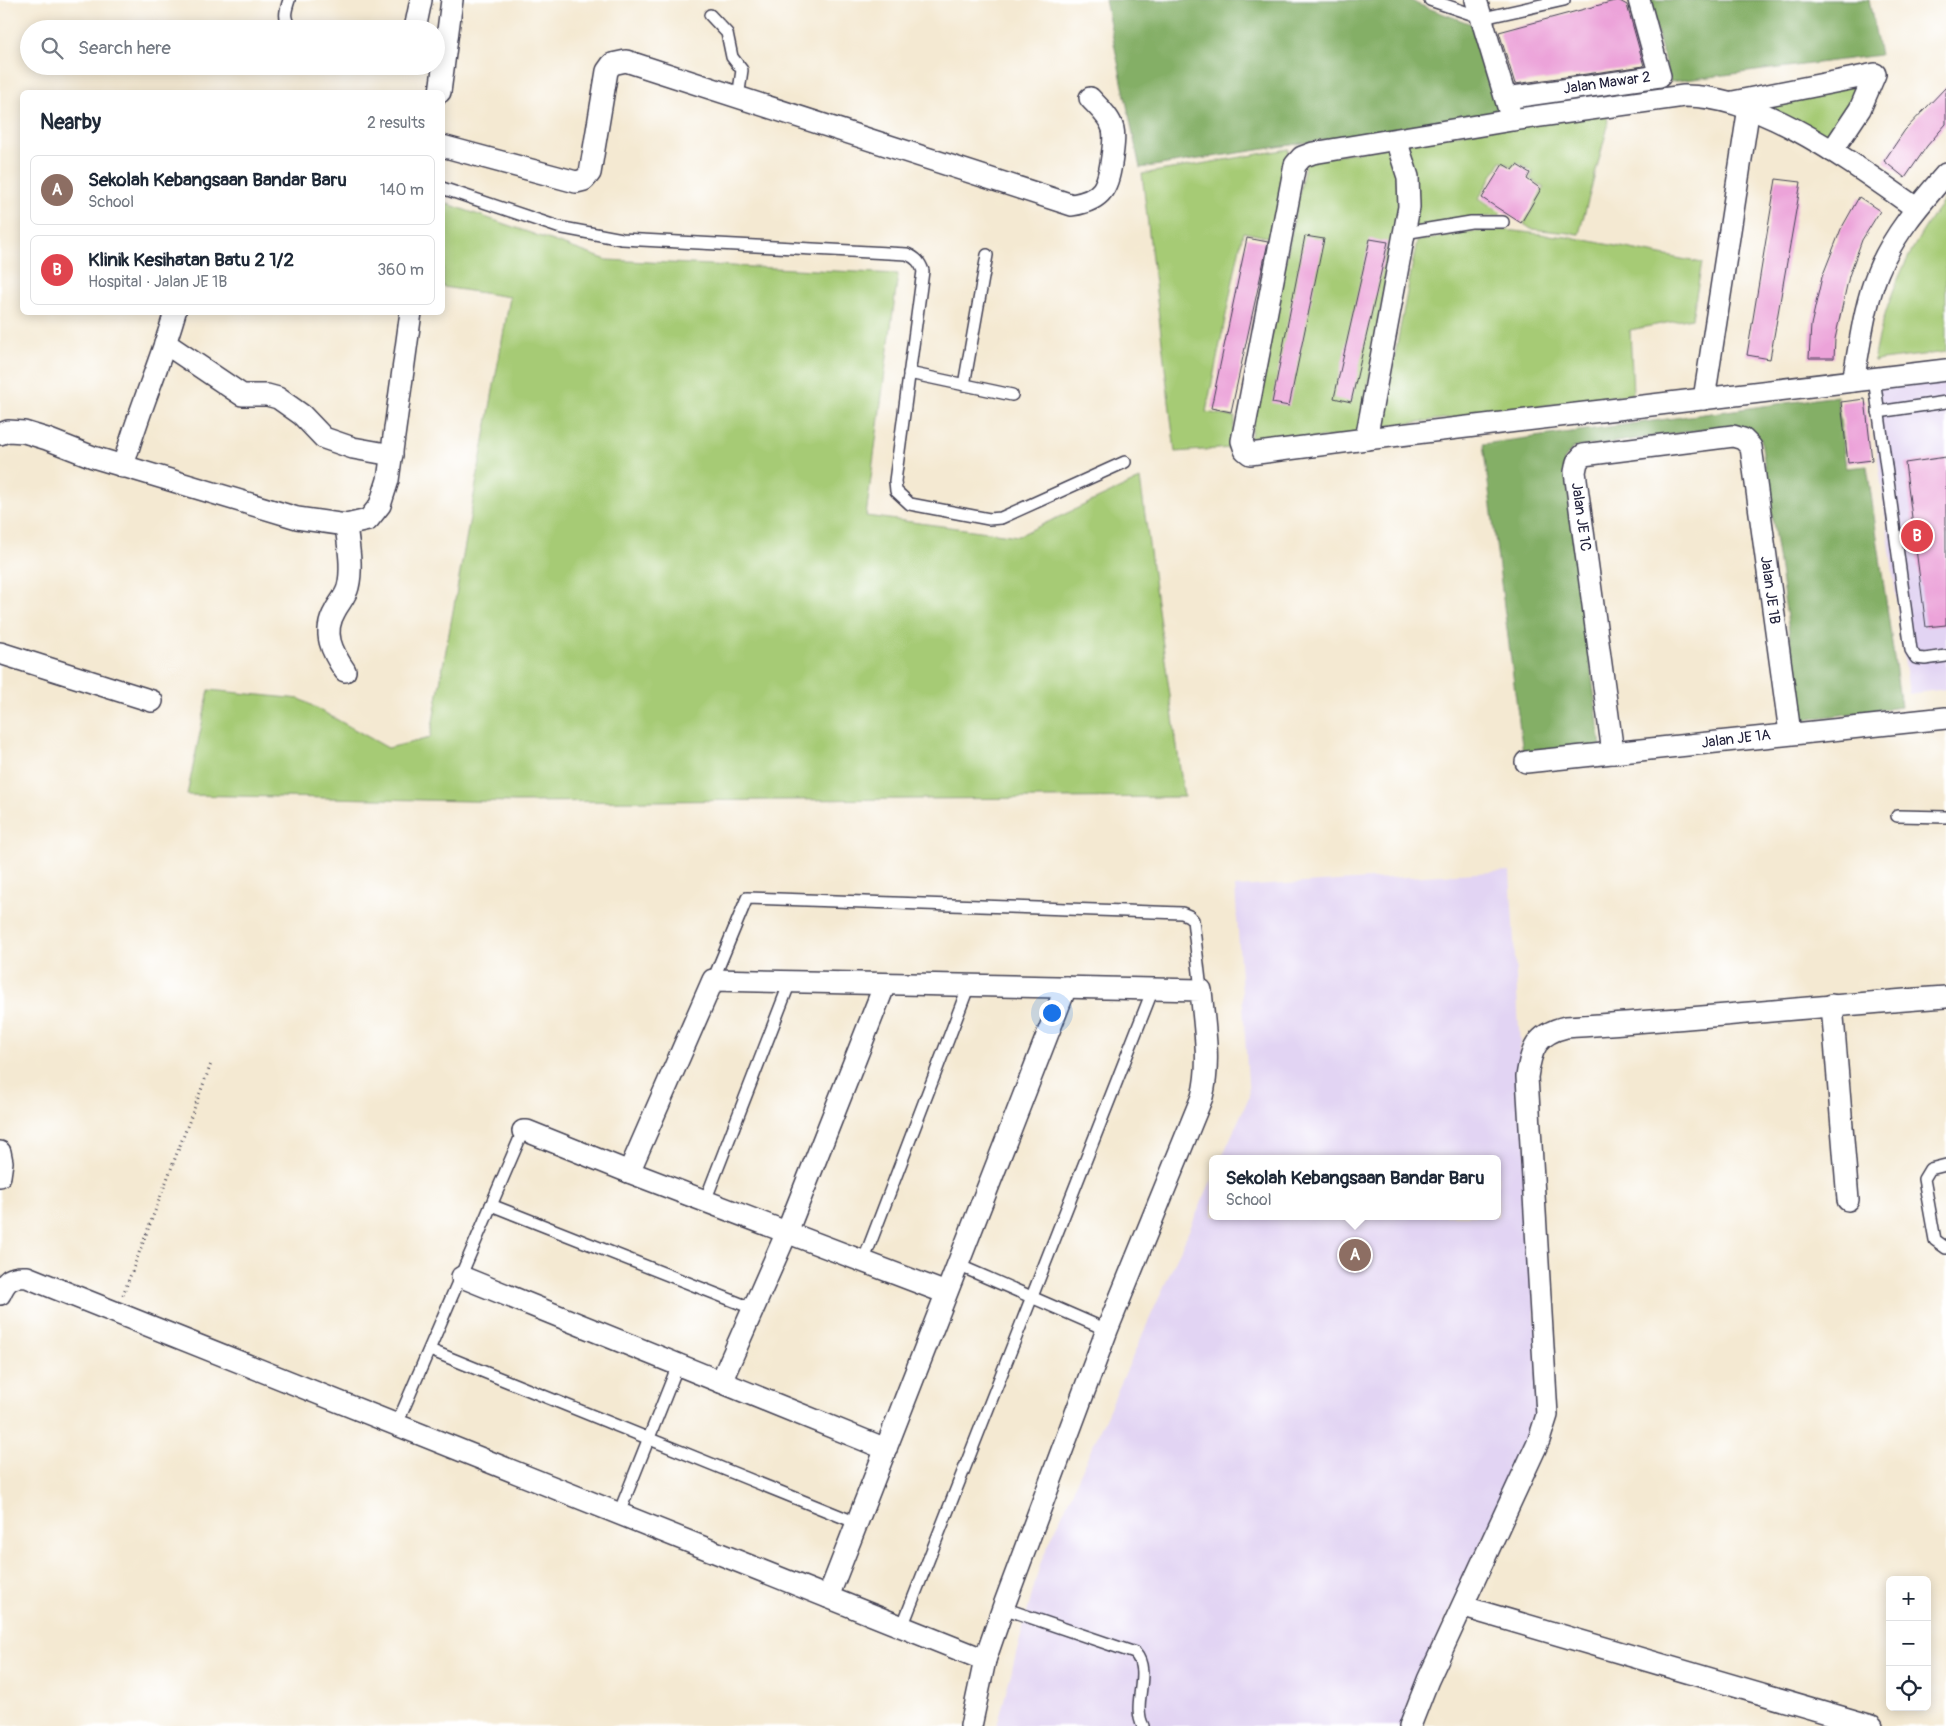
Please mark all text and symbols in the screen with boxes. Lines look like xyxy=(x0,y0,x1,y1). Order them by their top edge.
search box xyxy=(20,20,445,75)
icon: search xyxy=(38,34,66,62)
text: Search here xyxy=(78,36,171,60)
street label: Jalan Mawar 2 xyxy=(1562,67,1652,99)
text: Nearby xyxy=(40,109,101,136)
text: 2 results xyxy=(367,113,425,133)
text: Sekolah Kebangsaan Bandar Baru xyxy=(88,168,347,192)
text: A xyxy=(52,180,62,200)
text: 140 m xyxy=(380,180,424,200)
text: School xyxy=(88,192,134,212)
text: Klinik Kesihatan Batu 2 1/2 xyxy=(88,248,294,272)
text: B xyxy=(52,260,62,280)
text: 360 m xyxy=(377,260,424,280)
text: Hospital · Jalan JE 1B xyxy=(88,272,227,292)
street label: Jalan JE 1C xyxy=(1567,481,1595,553)
pin: B xyxy=(1901,517,1933,555)
street label: Jalan JE 1B xyxy=(1756,555,1784,625)
street label: Jalan JE 1A xyxy=(1700,725,1772,753)
your location xyxy=(1039,1000,1065,1026)
popup xyxy=(1209,1155,1501,1220)
text: Sekolah Kebangsaan Bandar Baru xyxy=(1226,1166,1484,1190)
text: School xyxy=(1226,1190,1271,1210)
pin: A xyxy=(1339,1236,1371,1274)
map controls xyxy=(1886,1576,1931,1711)
button: + xyxy=(1886,1576,1931,1621)
button: − xyxy=(1886,1621,1931,1666)
button: locate xyxy=(1886,1666,1931,1711)

